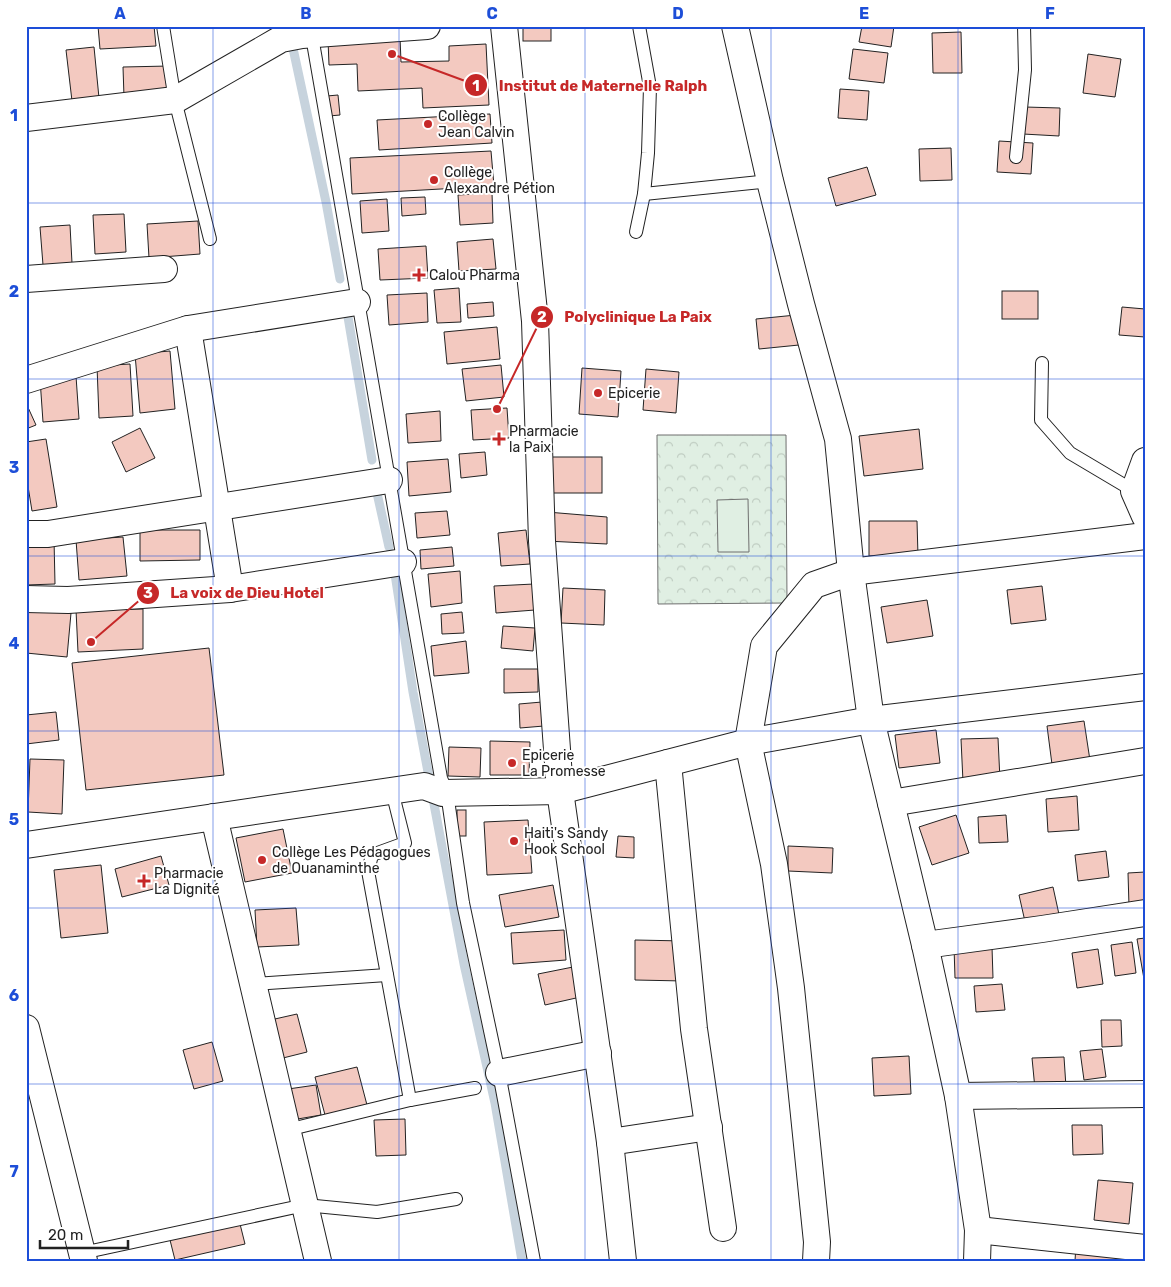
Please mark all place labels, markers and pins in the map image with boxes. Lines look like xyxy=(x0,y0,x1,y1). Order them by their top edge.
callout: Institut de Maternelle Ralph xyxy=(464,70,717,100)
place label: Collège Jean Calvin xyxy=(438,108,514,141)
marker: Collège Jean Calvin xyxy=(422,118,434,130)
place label: Collège Alexandre Pétion xyxy=(444,164,555,197)
marker: Collège Alexandre Pétion xyxy=(428,174,440,186)
place label: Calou Pharma xyxy=(429,267,520,284)
marker: Calou Pharma xyxy=(413,269,425,281)
callout: Polyclinique La Paix xyxy=(530,302,722,332)
place label: Epicerie xyxy=(608,385,660,402)
marker: Epicerie xyxy=(592,387,604,399)
place label: Pharmacie la Paix xyxy=(509,423,579,456)
marker: Pharmacie la Paix xyxy=(493,433,505,445)
callout: La voix de Dieu Hotel xyxy=(135,578,334,608)
place label: Epicerie La Promesse xyxy=(522,747,606,780)
marker: Epicerie La Promesse xyxy=(506,757,518,769)
place label: Haiti's Sandy Hook School xyxy=(524,825,609,858)
marker: Haiti's Sandy Hook School xyxy=(508,835,520,847)
place label: Collège Les Pédagogues de Ouanaminthe xyxy=(272,844,431,877)
marker: Collège Les Pédagogues de Ouanaminthe xyxy=(256,854,268,866)
place label: Pharmacie La Dignité xyxy=(154,865,224,898)
marker: Pharmacie La Dignité xyxy=(138,875,150,887)

